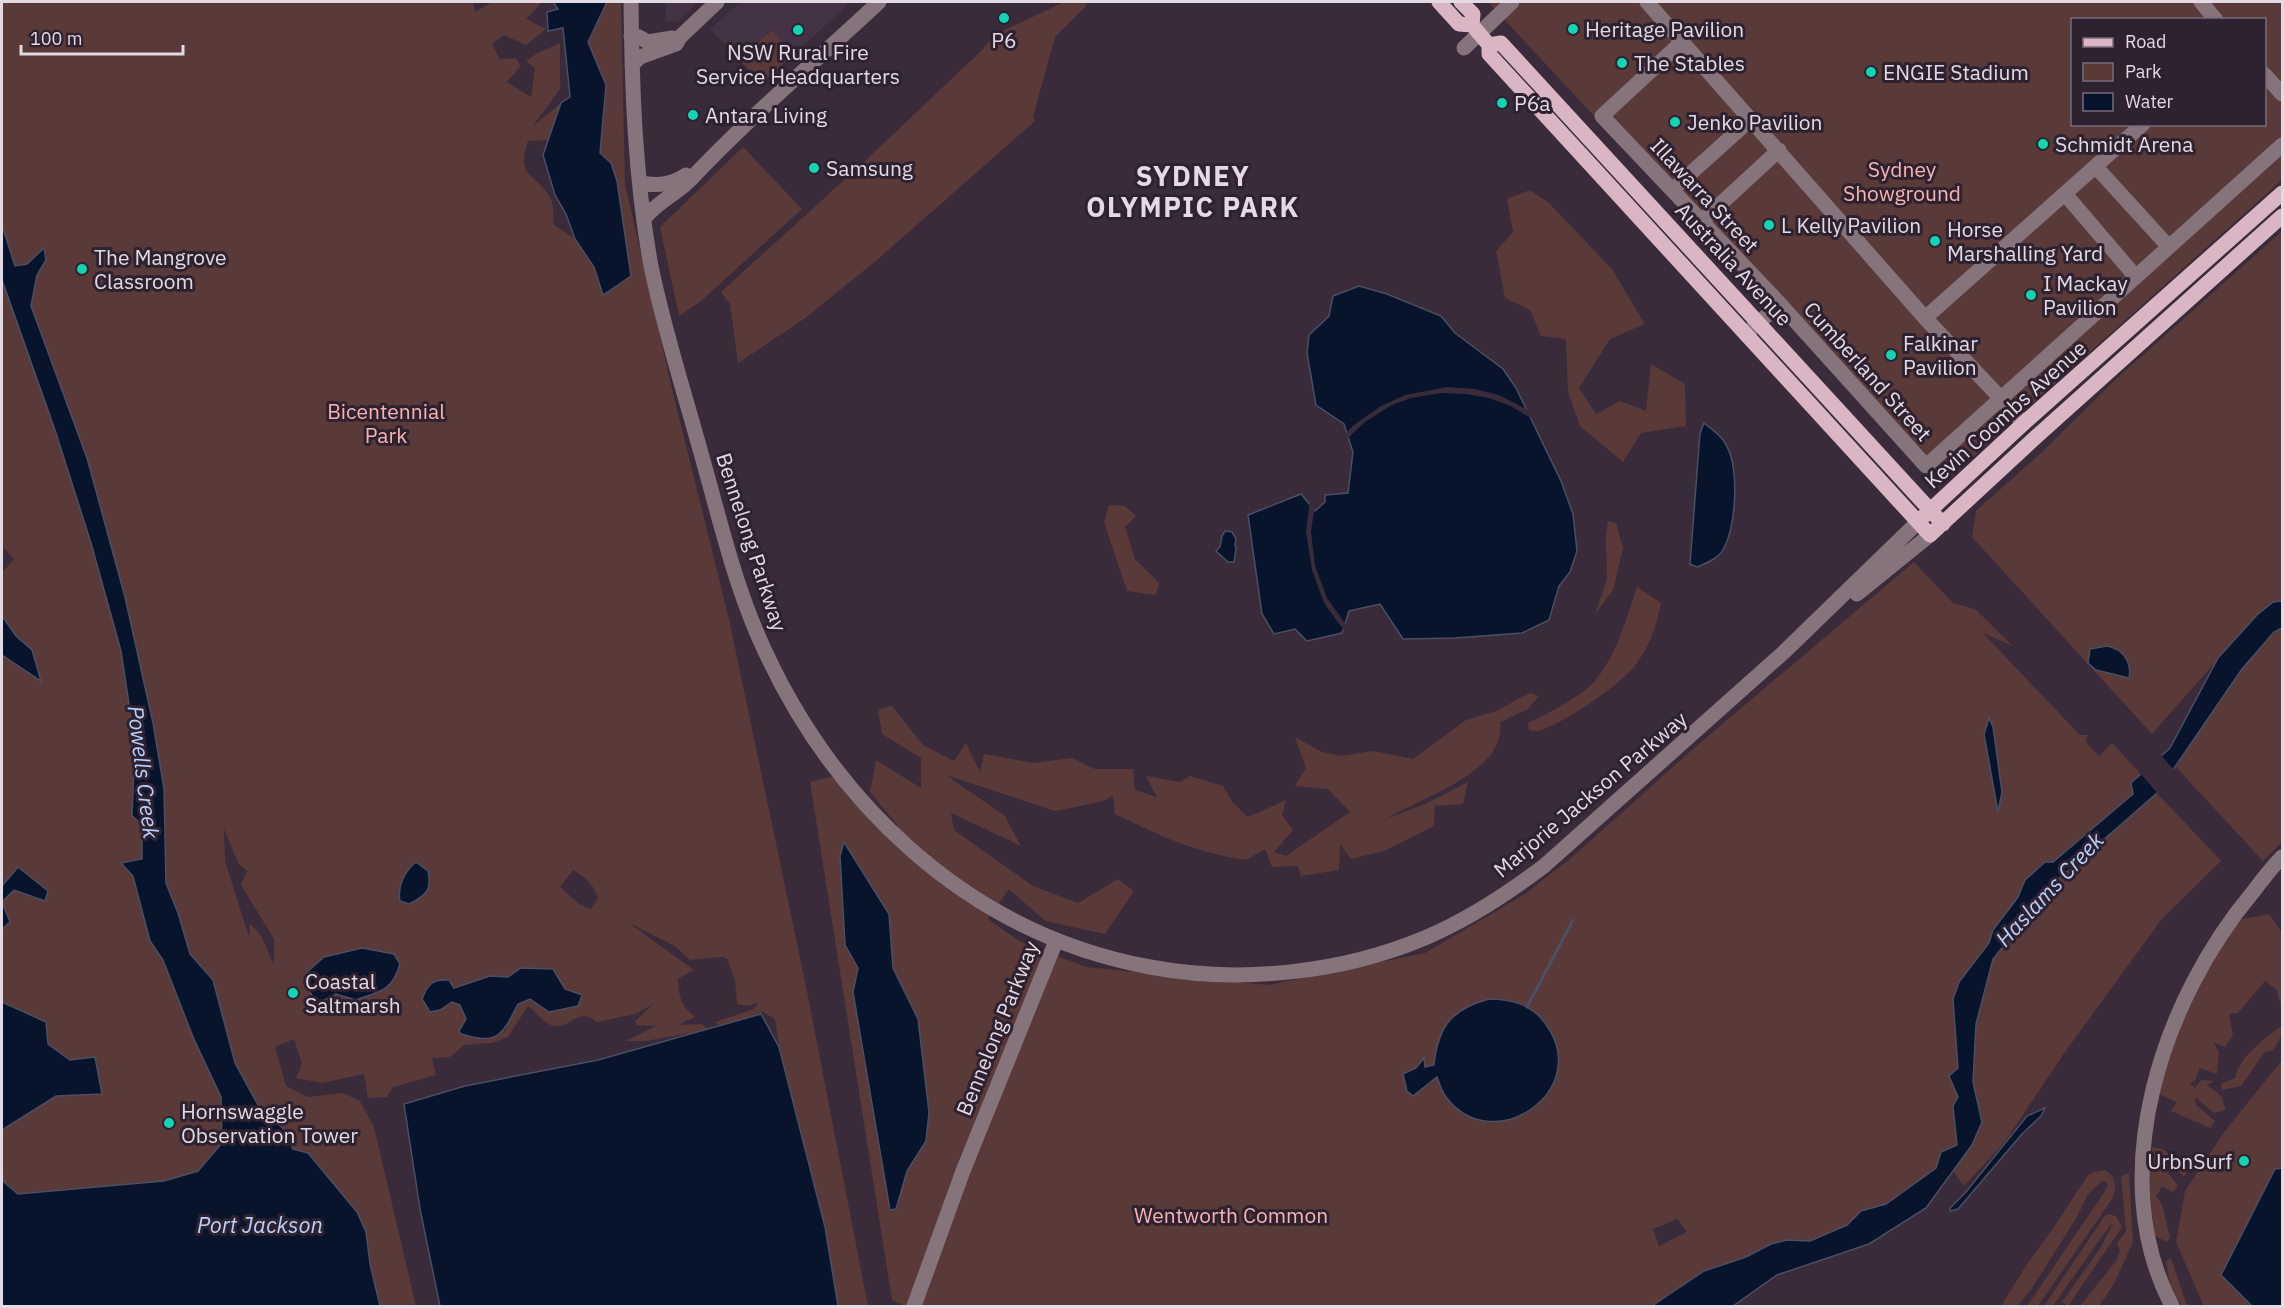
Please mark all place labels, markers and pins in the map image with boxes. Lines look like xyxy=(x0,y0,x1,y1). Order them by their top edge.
marker: P6 xyxy=(997,11,1011,25)
place label: Heritage Pavilion xyxy=(1585,15,1744,43)
marker: Heritage Pavilion xyxy=(1566,22,1580,36)
marker: NSW Rural Fire Service Headquarters xyxy=(791,23,805,37)
place label: P6 xyxy=(991,26,1017,54)
place label: NSW Rural Fire Service Headquarters xyxy=(696,38,900,90)
place label: The Stables xyxy=(1634,49,1745,77)
marker: The Stables xyxy=(1615,56,1629,70)
place label: ENGIE Stadium xyxy=(1883,58,2029,86)
marker: ENGIE Stadium xyxy=(1864,65,1878,79)
place label: P6a xyxy=(1514,89,1551,117)
marker: P6a xyxy=(1495,96,1509,110)
place label: Antara Living xyxy=(705,101,827,129)
marker: Antara Living xyxy=(686,108,700,122)
place label: Jenko Pavilion xyxy=(1687,108,1822,136)
marker: Jenko Pavilion xyxy=(1668,115,1682,129)
place label: Schmidt Arena xyxy=(2055,130,2194,158)
marker: Schmidt Arena xyxy=(2036,137,2050,151)
place label: Samsung xyxy=(826,154,913,182)
marker: Samsung xyxy=(807,161,821,175)
place label: L Kelly Pavilion xyxy=(1781,211,1921,239)
place label: Horse Marshalling Yard xyxy=(1947,215,2103,267)
marker: L Kelly Pavilion xyxy=(1762,218,1776,232)
marker: Horse Marshalling Yard xyxy=(1928,234,1942,248)
place label: The Mangrove Classroom xyxy=(94,243,227,295)
marker: The Mangrove Classroom xyxy=(75,262,89,276)
place label: I Mackay Pavilion xyxy=(2043,269,2128,321)
marker: I Mackay Pavilion xyxy=(2024,288,2038,302)
place label: Falkinar Pavilion xyxy=(1903,329,1978,381)
marker: Falkinar Pavilion xyxy=(1884,348,1898,362)
place label: Coastal Saltmarsh xyxy=(305,967,401,1019)
marker: Coastal Saltmarsh xyxy=(286,986,300,1000)
place label: Hornswaggle Observation Tower xyxy=(181,1097,358,1149)
marker: Hornswaggle Observation Tower xyxy=(162,1116,176,1130)
place label: UrbnSurf xyxy=(2147,1147,2232,1175)
marker: UrbnSurf xyxy=(2237,1154,2251,1168)

